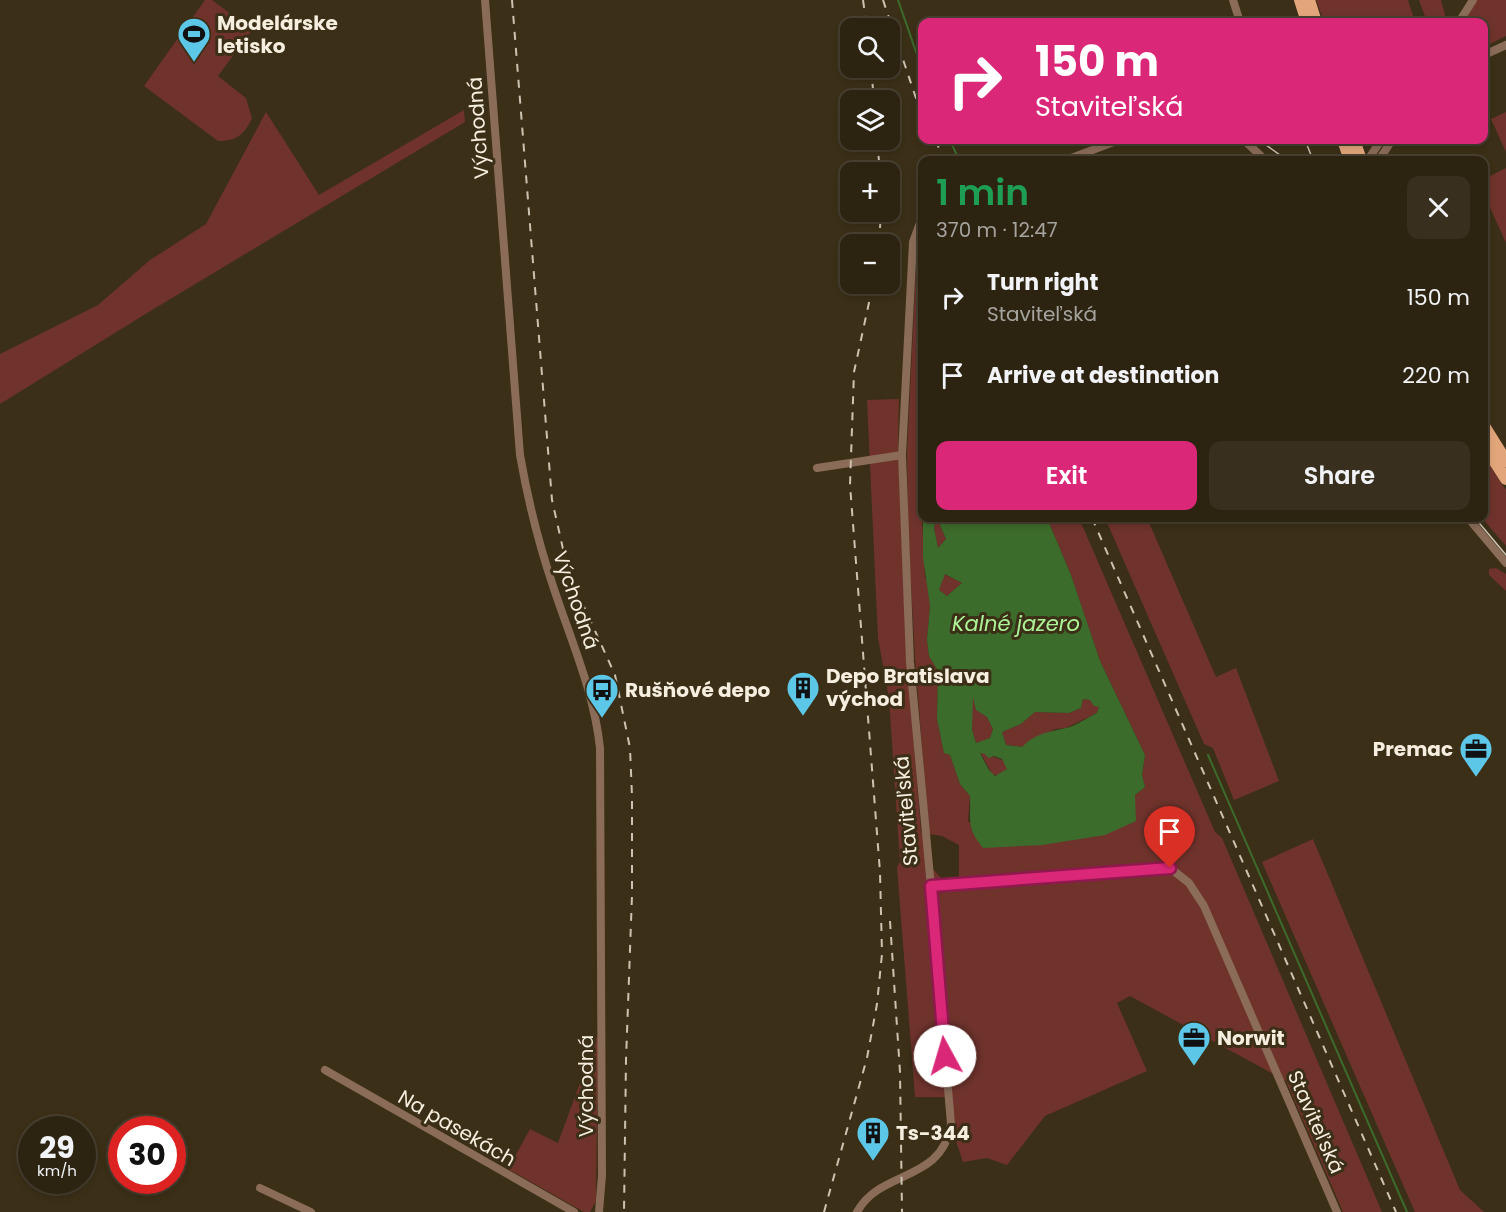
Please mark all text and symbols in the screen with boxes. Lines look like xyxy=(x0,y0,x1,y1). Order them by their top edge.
place label: Modelárske letisko xyxy=(217,9,338,60)
sports icon: Modelárske letisko xyxy=(176,16,212,63)
map controls xyxy=(840,18,900,294)
button: search xyxy=(840,18,900,78)
text: 150 m xyxy=(1035,32,1159,91)
icon: right xyxy=(936,42,1014,120)
street label: Východná xyxy=(460,76,496,180)
text: Staviteľská xyxy=(1035,88,1184,125)
button: layers xyxy=(840,90,900,150)
button: + xyxy=(840,162,900,222)
text: 1 min xyxy=(936,167,1029,218)
button: close xyxy=(1407,176,1470,239)
text: 370 m · 12:47 xyxy=(936,216,1058,244)
button: − xyxy=(840,234,900,294)
text: Turn right xyxy=(987,267,1098,298)
icon: right xyxy=(936,281,969,314)
text: 150 m xyxy=(1407,282,1470,313)
text: Staviteľská xyxy=(987,300,1097,328)
icon: arrive xyxy=(936,359,969,392)
text: Arrive at destination xyxy=(987,360,1219,391)
text: 220 m xyxy=(1402,360,1470,391)
button: Exit xyxy=(936,441,1197,510)
button: Share xyxy=(1209,441,1470,510)
street label: Východná xyxy=(546,547,606,653)
water label: Kalné jazero xyxy=(952,609,1080,638)
place label: Depo Bratislava východ xyxy=(826,662,990,713)
building icon: Depo Bratislava východ xyxy=(785,670,821,717)
bus stop icon: Rušňové depo xyxy=(584,672,620,719)
place label: Rušňové depo xyxy=(625,676,770,704)
office icon: Premac xyxy=(1458,731,1494,778)
place label: Premac xyxy=(1373,735,1453,763)
street label: Staviteľská xyxy=(887,755,925,867)
pin xyxy=(1144,806,1195,868)
icon: arrive xyxy=(1153,815,1186,848)
office icon: Norwit xyxy=(1176,1020,1212,1067)
position arrow xyxy=(913,1024,977,1088)
place label: Norwit xyxy=(1217,1024,1285,1052)
street label: Východná xyxy=(572,1035,600,1137)
street label: Staviteľská xyxy=(1281,1066,1351,1178)
street label: Na pasekách xyxy=(393,1083,521,1173)
building icon: Ts-344 xyxy=(855,1115,891,1162)
speed limit sign: 30 xyxy=(108,1116,186,1194)
place label: Ts-344 xyxy=(896,1119,970,1147)
text: 29 xyxy=(39,1126,75,1169)
text: km/h xyxy=(37,1160,77,1181)

